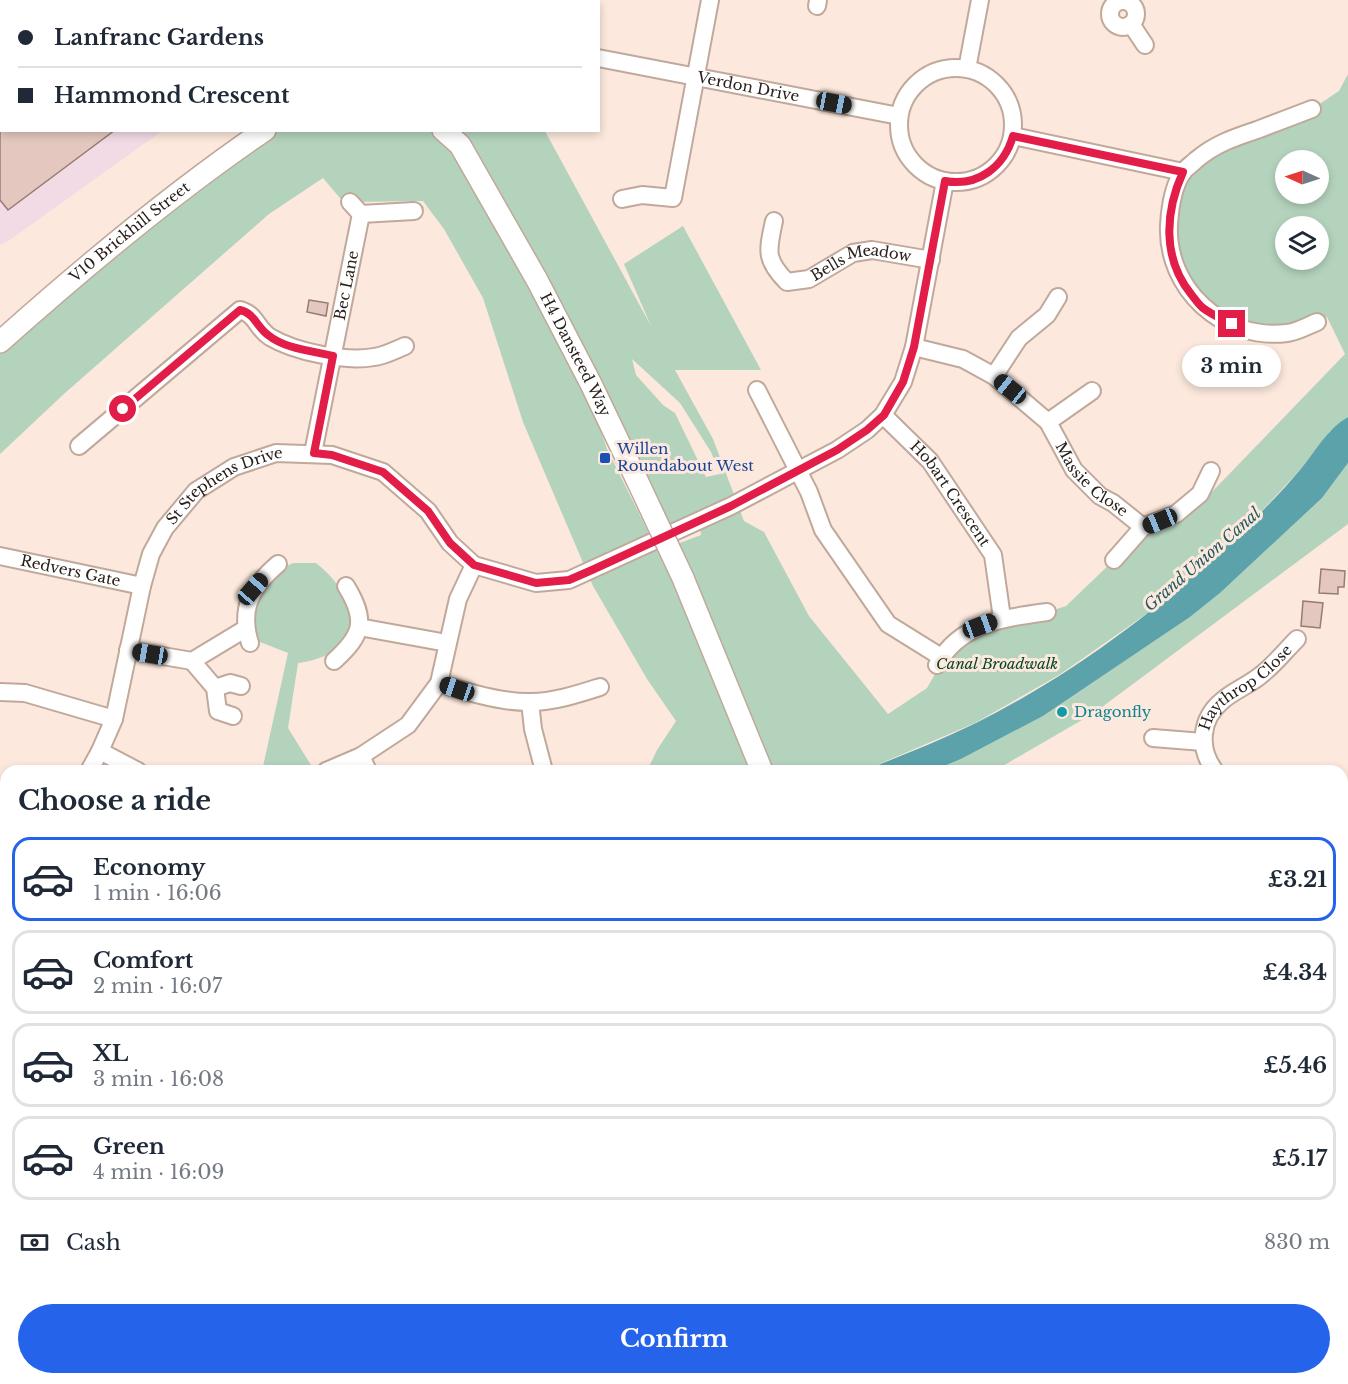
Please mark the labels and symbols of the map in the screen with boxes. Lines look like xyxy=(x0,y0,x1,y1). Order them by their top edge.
street label: Verdon Drive xyxy=(695,67,801,106)
car xyxy=(815,91,853,115)
north arrow xyxy=(1275,150,1329,204)
street label: V10 Brickhill Street xyxy=(65,177,194,287)
street label: Bells Meadow xyxy=(807,240,913,285)
street label: Bec Lane xyxy=(330,249,362,322)
street label: H4 Dansteed Way xyxy=(536,289,615,420)
route end xyxy=(1218,310,1245,337)
callout: 3 min xyxy=(1182,345,1282,387)
car xyxy=(990,371,1030,407)
route start xyxy=(109,395,136,422)
street label: Hobart Crescent xyxy=(906,437,995,550)
street label: Massie Close xyxy=(1052,438,1132,520)
place label: Willen Roundabout West xyxy=(616,439,754,475)
street label: St Stephens Drive xyxy=(162,443,283,528)
marker: Willen Roundabout West xyxy=(598,451,612,465)
water label: Grand Union Canal xyxy=(1140,502,1265,615)
car xyxy=(1140,506,1180,536)
street label: Redvers Gate xyxy=(19,551,122,590)
car xyxy=(234,570,272,608)
car xyxy=(960,611,1000,641)
street label: Haythrop Close xyxy=(1195,640,1296,733)
car xyxy=(131,642,169,666)
park label: Canal Broadwalk xyxy=(936,654,1058,673)
car xyxy=(437,675,477,703)
place label: Dragonfly xyxy=(1074,702,1152,721)
marker: Dragonfly xyxy=(1055,705,1069,719)

